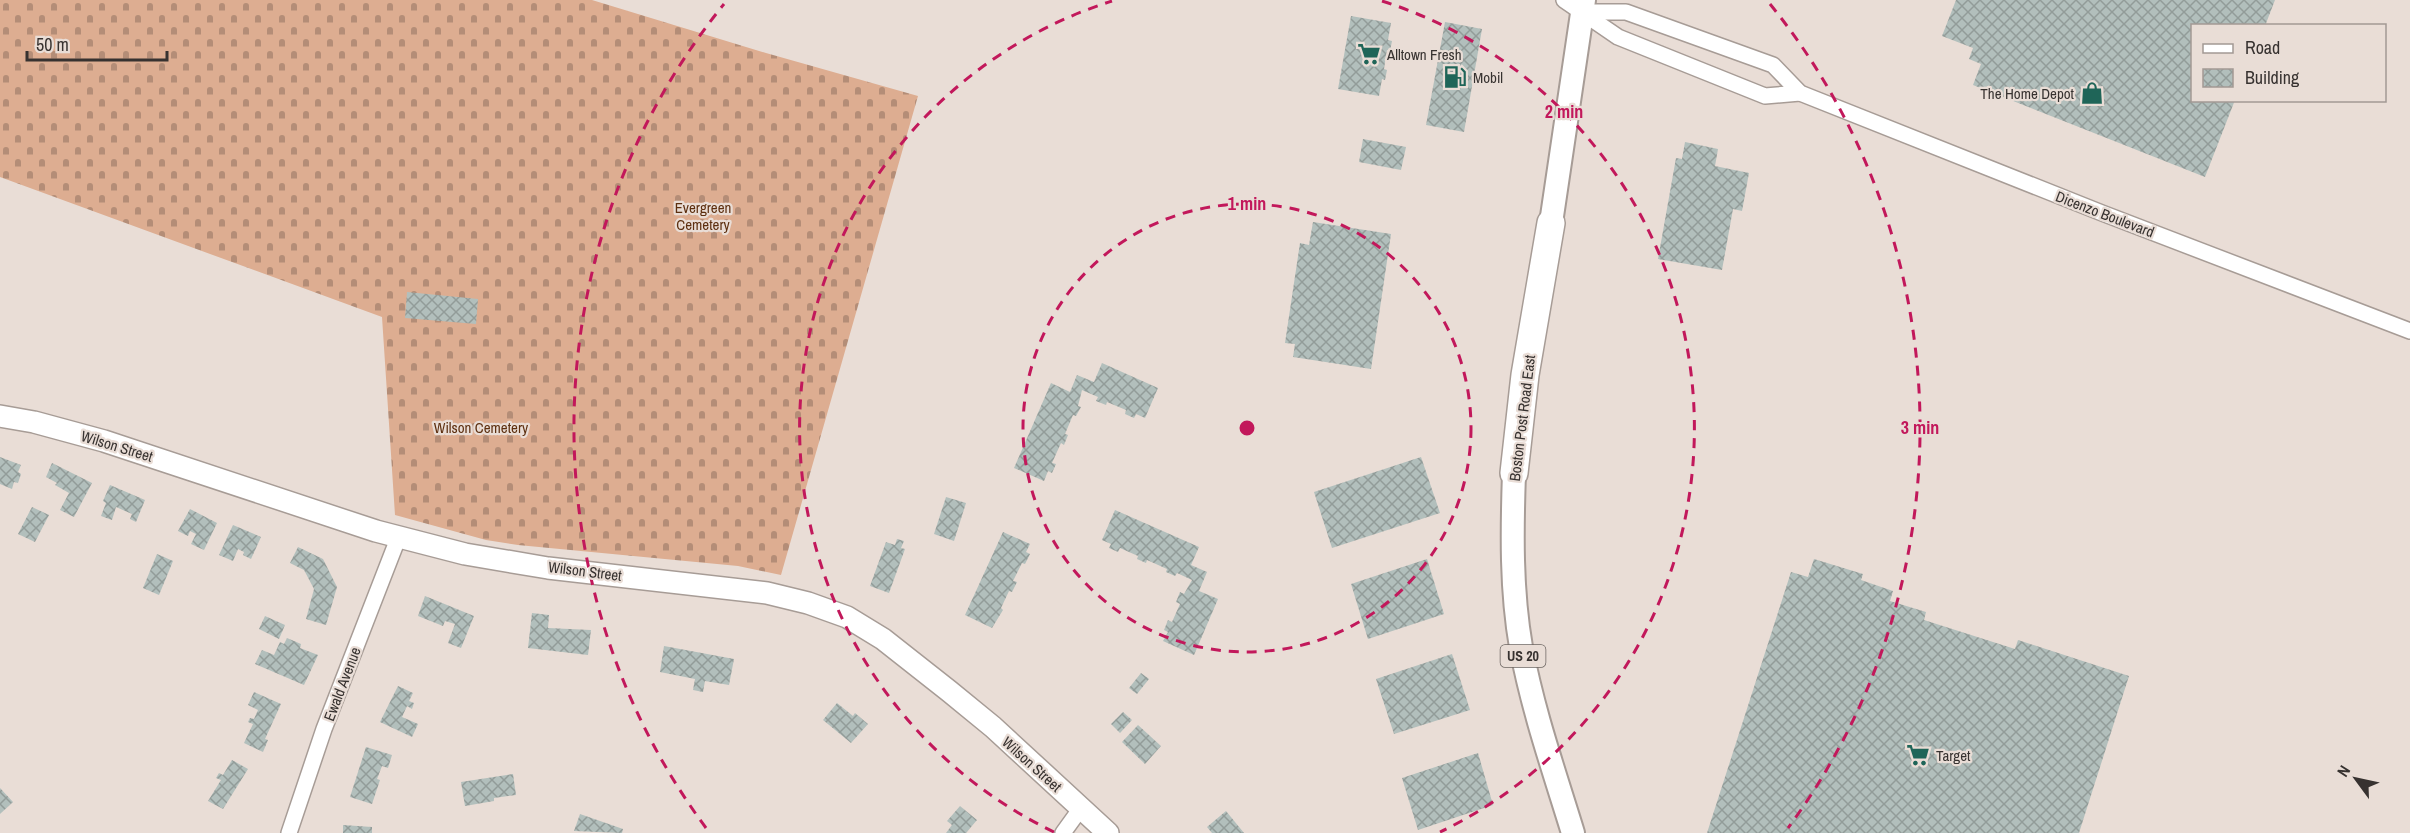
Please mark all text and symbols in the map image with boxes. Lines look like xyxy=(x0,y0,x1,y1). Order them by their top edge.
scale bar xyxy=(27,24,166,62)
legend xyxy=(2191,24,2386,102)
text: 50 m xyxy=(36,32,69,57)
text: Road xyxy=(2245,35,2280,60)
supermarket icon: Alltown Fresh xyxy=(1356,41,1382,67)
place label: Alltown Fresh xyxy=(1386,44,1462,65)
fuel station icon: Mobil xyxy=(1442,64,1468,90)
text: Building xyxy=(2245,65,2300,90)
place label: Mobil xyxy=(1473,67,1503,88)
shop icon: The Home Depot xyxy=(2079,80,2105,106)
place label: The Home Depot xyxy=(1980,83,2075,104)
text: 2 min xyxy=(1545,99,1583,124)
street label: Dicenzo Boulevard xyxy=(2053,186,2157,242)
text: 1 min xyxy=(1228,191,1266,216)
park label: Evergreen Cemetery xyxy=(675,197,731,235)
street label: Boston Post Road East xyxy=(1504,353,1540,482)
text: 3 min xyxy=(1901,415,1939,440)
park label: Wilson Cemetery xyxy=(434,417,529,438)
centre of rings xyxy=(1237,418,1257,438)
street label: Wilson Street xyxy=(79,425,156,467)
street label: Wilson Street xyxy=(547,556,623,586)
street label: Ewald Avenue xyxy=(318,644,366,724)
road number: US 20 xyxy=(1500,645,1546,667)
street label: Wilson Street xyxy=(998,731,1067,797)
supermarket icon: Target xyxy=(1905,742,1931,768)
place label: Target xyxy=(1936,745,1971,766)
north arrow xyxy=(2326,749,2386,809)
text: N xyxy=(2332,761,2355,781)

